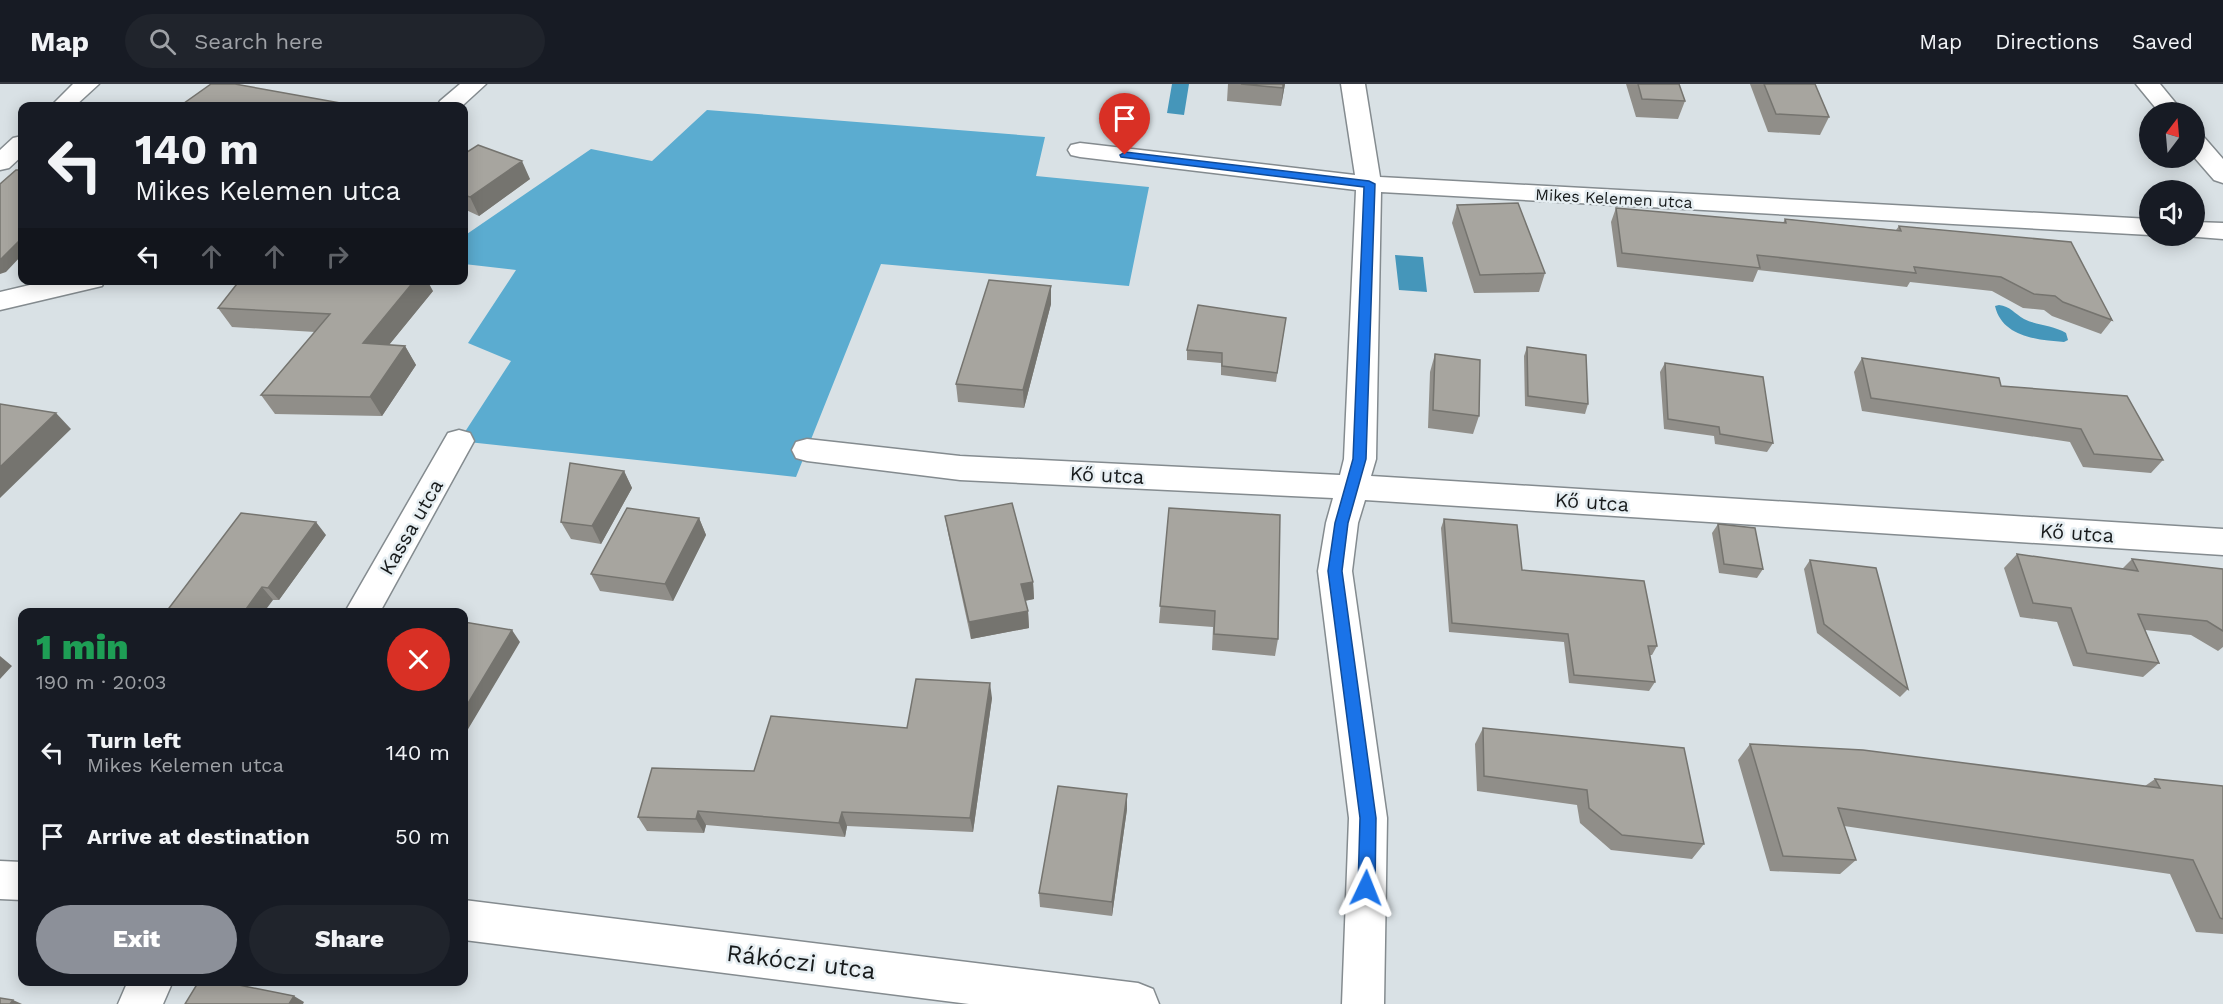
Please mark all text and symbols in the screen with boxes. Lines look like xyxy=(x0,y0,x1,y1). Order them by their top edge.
search box xyxy=(125,14,545,68)
text: Map xyxy=(30,25,89,58)
icon: search xyxy=(146,25,179,58)
text: Search here xyxy=(194,29,323,54)
text: Map xyxy=(1919,29,1962,54)
text: Directions xyxy=(1995,29,2099,54)
text: Saved xyxy=(2132,29,2193,54)
pin xyxy=(1099,93,1150,155)
icon: arrive xyxy=(1108,102,1141,135)
north arrow xyxy=(2139,102,2205,168)
map controls xyxy=(2139,102,2205,246)
text: 140 m xyxy=(135,125,259,174)
icon: left xyxy=(36,126,114,204)
text: Mikes Kelemen utca xyxy=(135,175,401,207)
button: sound xyxy=(2139,180,2205,246)
street label: Mikes Kelemen utca xyxy=(1535,185,1693,212)
icon: left xyxy=(132,240,165,273)
icon: ahead xyxy=(195,240,228,273)
icon: ahead xyxy=(258,240,291,273)
icon: right xyxy=(321,240,354,273)
street label: Kő utca xyxy=(1069,461,1145,489)
street label: Kassa utca xyxy=(374,475,448,579)
street label: Kő utca xyxy=(1554,487,1630,517)
street label: Kő utca xyxy=(2039,518,2115,548)
text: 1 min xyxy=(36,626,129,668)
button: close xyxy=(387,628,450,691)
text: 190 m · 20:03 xyxy=(36,670,166,694)
text: Turn left xyxy=(87,728,181,753)
icon: left xyxy=(36,736,69,769)
text: 140 m xyxy=(386,740,450,765)
text: Mikes Kelemen utca xyxy=(87,753,284,777)
icon: arrive xyxy=(36,820,69,853)
text: Arrive at destination xyxy=(87,824,310,849)
text: 50 m xyxy=(395,824,450,849)
position arrow xyxy=(1334,856,1398,920)
button: Exit xyxy=(36,905,237,974)
button: Share xyxy=(249,905,450,974)
street label: Rákóczi utca xyxy=(725,939,877,985)

